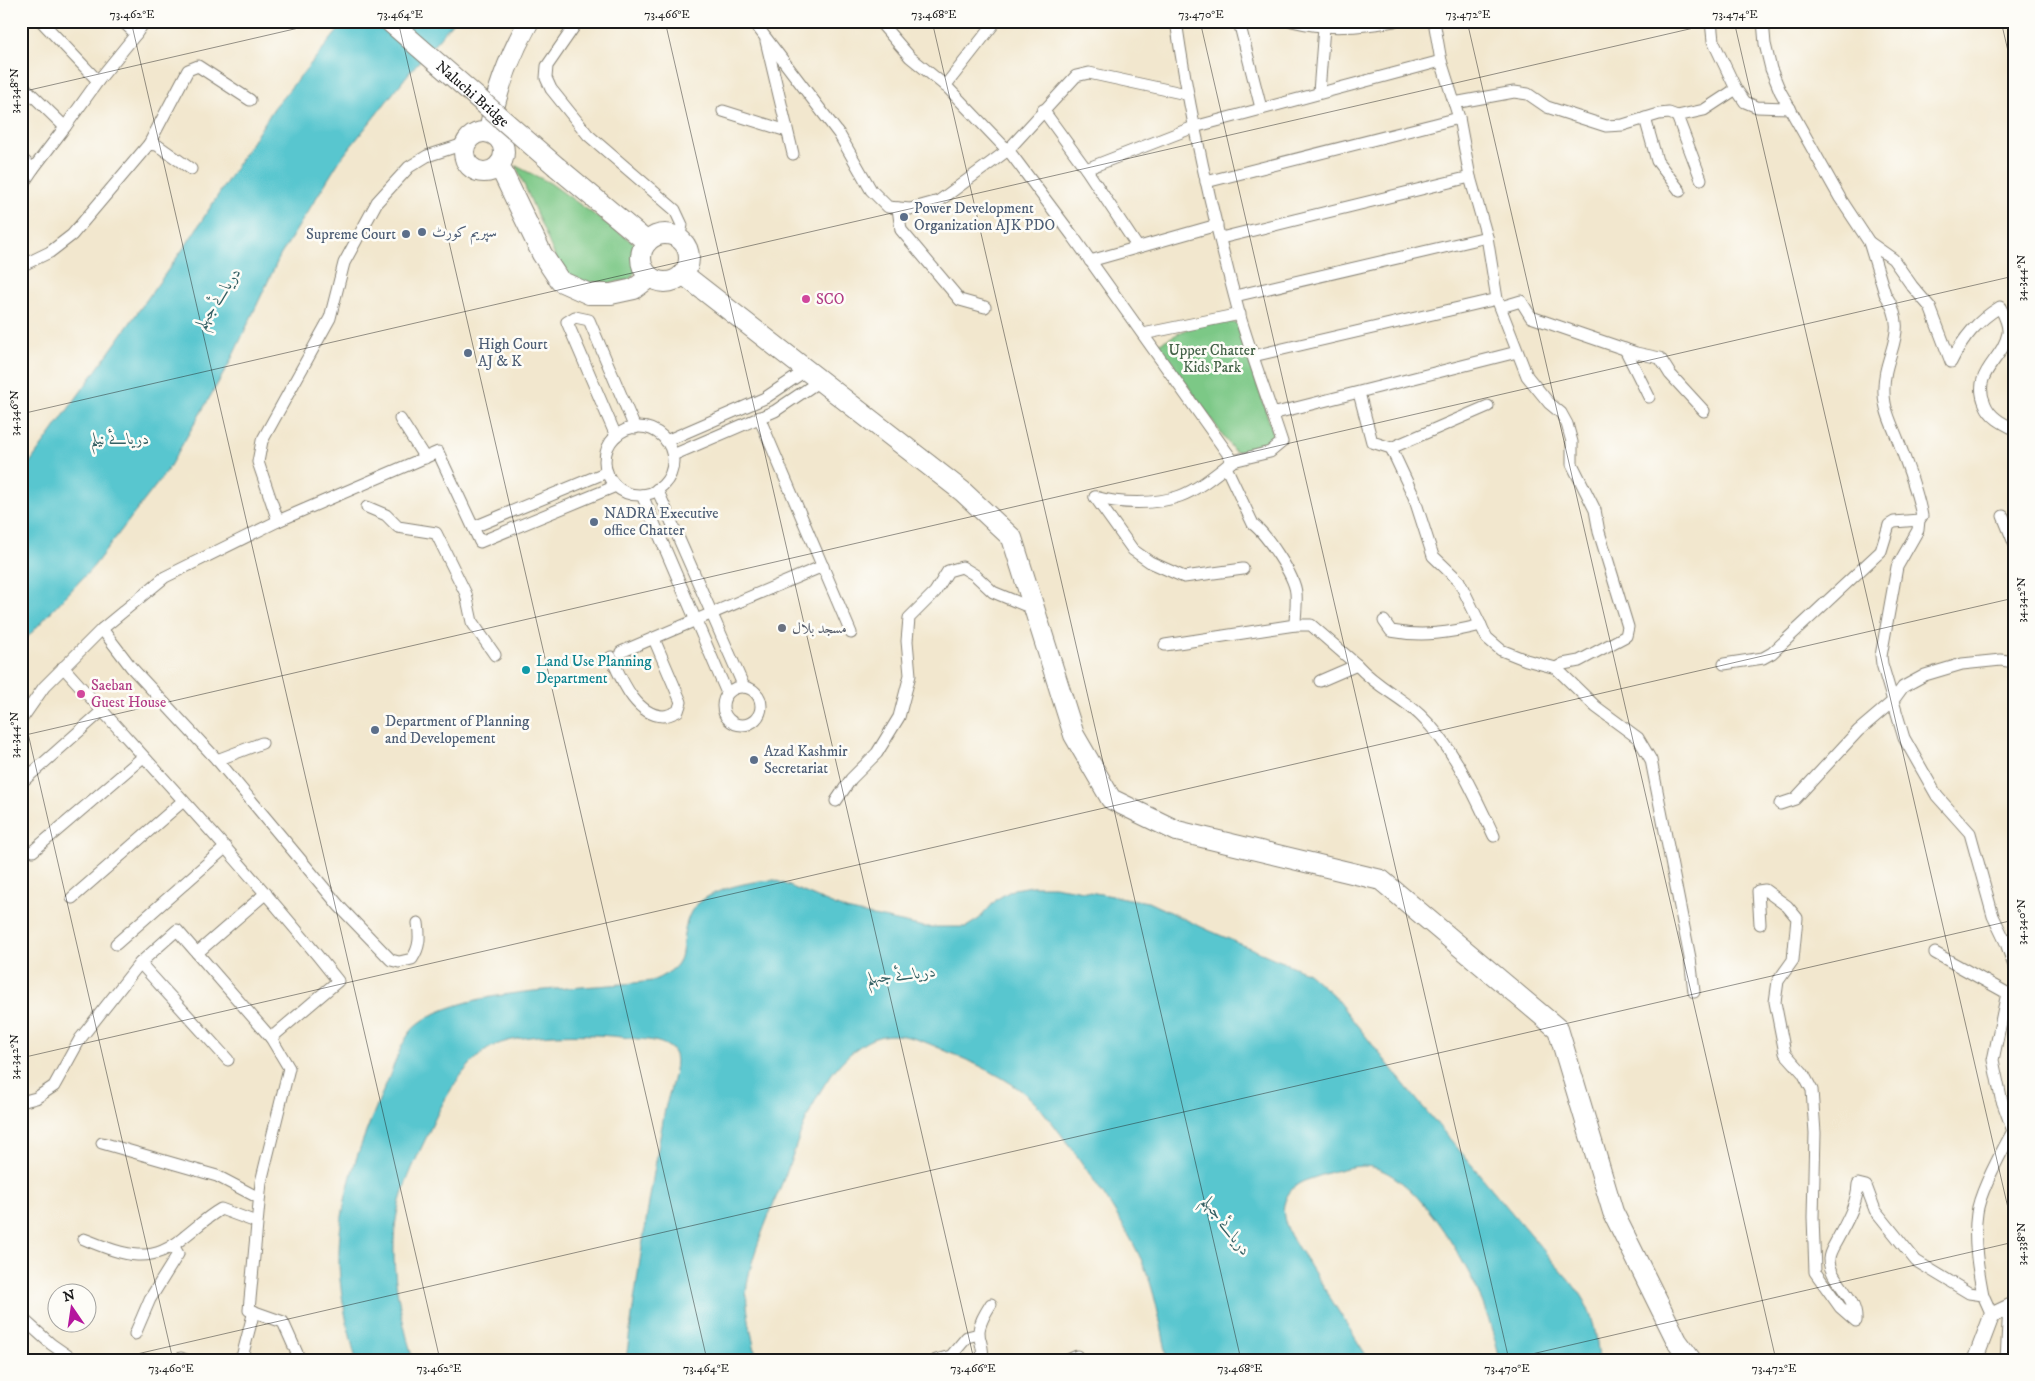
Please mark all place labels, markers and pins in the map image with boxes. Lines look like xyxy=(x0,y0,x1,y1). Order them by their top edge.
place label: Power Development Organization AJK PDO xyxy=(914,199,1055,235)
marker: Power Development Organization AJK PDO xyxy=(898,211,910,223)
place label: سپریم کورٹ xyxy=(432,223,497,245)
place label: Supreme Court xyxy=(306,225,396,244)
marker: سپریم کورٹ xyxy=(416,226,428,238)
marker: Supreme Court xyxy=(400,228,412,240)
place label: SCO xyxy=(816,290,844,309)
marker: SCO xyxy=(800,293,812,305)
place label: High Court AJ & K xyxy=(478,335,548,371)
marker: High Court AJ & K xyxy=(462,347,474,359)
place label: NADRA Executive office Chatter xyxy=(604,504,719,540)
marker: NADRA Executive office Chatter xyxy=(588,516,600,528)
place label: مسجد بلال xyxy=(792,619,847,638)
marker: مسجد بلال xyxy=(776,622,788,634)
place label: Land Use Planning Department xyxy=(536,652,652,688)
marker: Land Use Planning Department xyxy=(520,664,532,676)
place label: Saeban Guest House xyxy=(91,676,166,712)
marker: Saeban Guest House xyxy=(75,688,87,700)
place label: Department of Planning and Developement xyxy=(385,712,530,748)
marker: Department of Planning and Developement xyxy=(369,724,381,736)
place label: Azad Kashmir Secretariat xyxy=(764,742,848,778)
marker: Azad Kashmir Secretariat xyxy=(748,754,760,766)

